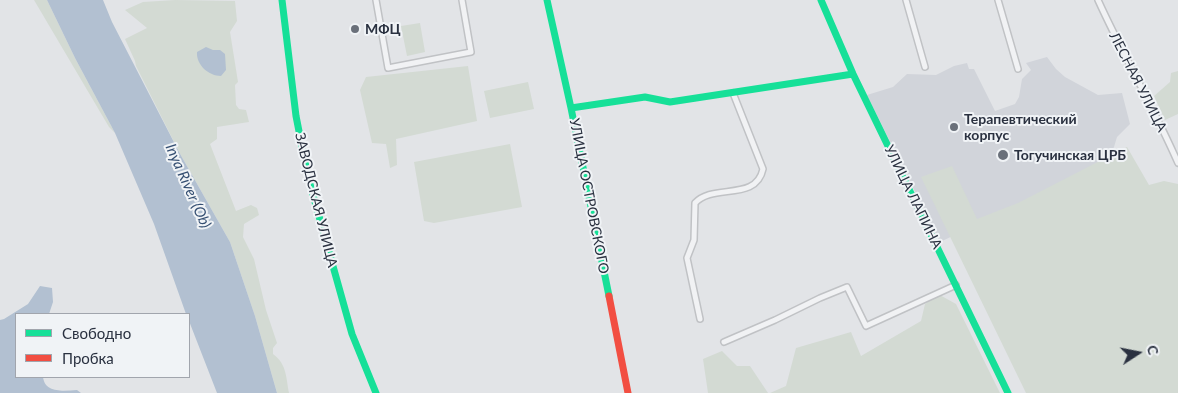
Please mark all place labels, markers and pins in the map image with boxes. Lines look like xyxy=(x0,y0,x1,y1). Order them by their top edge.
place label: МФЦ xyxy=(365,21,401,37)
marker: МФЦ xyxy=(349,23,361,35)
place label: Терапевтический корпус xyxy=(964,111,1077,144)
marker: Терапевтический корпус xyxy=(948,121,960,133)
place label: Тогучинская ЦРБ xyxy=(1014,147,1126,163)
marker: Тогучинская ЦРБ xyxy=(996,148,1010,162)

